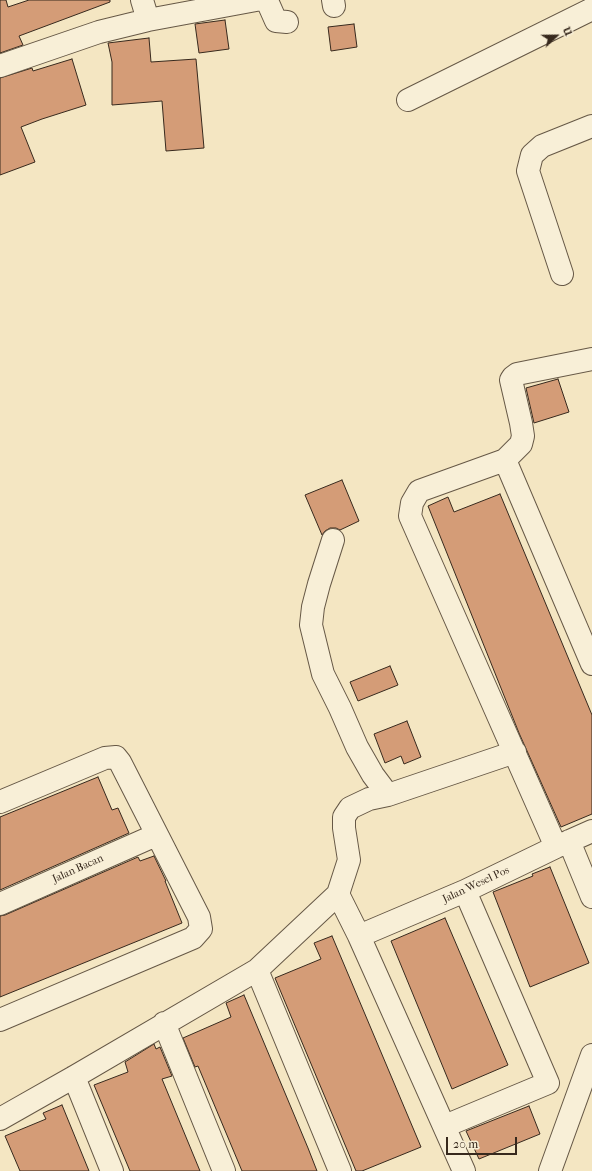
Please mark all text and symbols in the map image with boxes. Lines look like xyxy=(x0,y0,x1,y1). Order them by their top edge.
north arrow xyxy=(536,16,576,56)
text: U xyxy=(560,25,575,38)
street label: Jalan Bacan xyxy=(50,852,106,886)
street label: Jalan Wesel Pos xyxy=(440,864,512,906)
scale bar xyxy=(448,1129,519,1155)
text: 20 m xyxy=(453,1137,478,1151)

